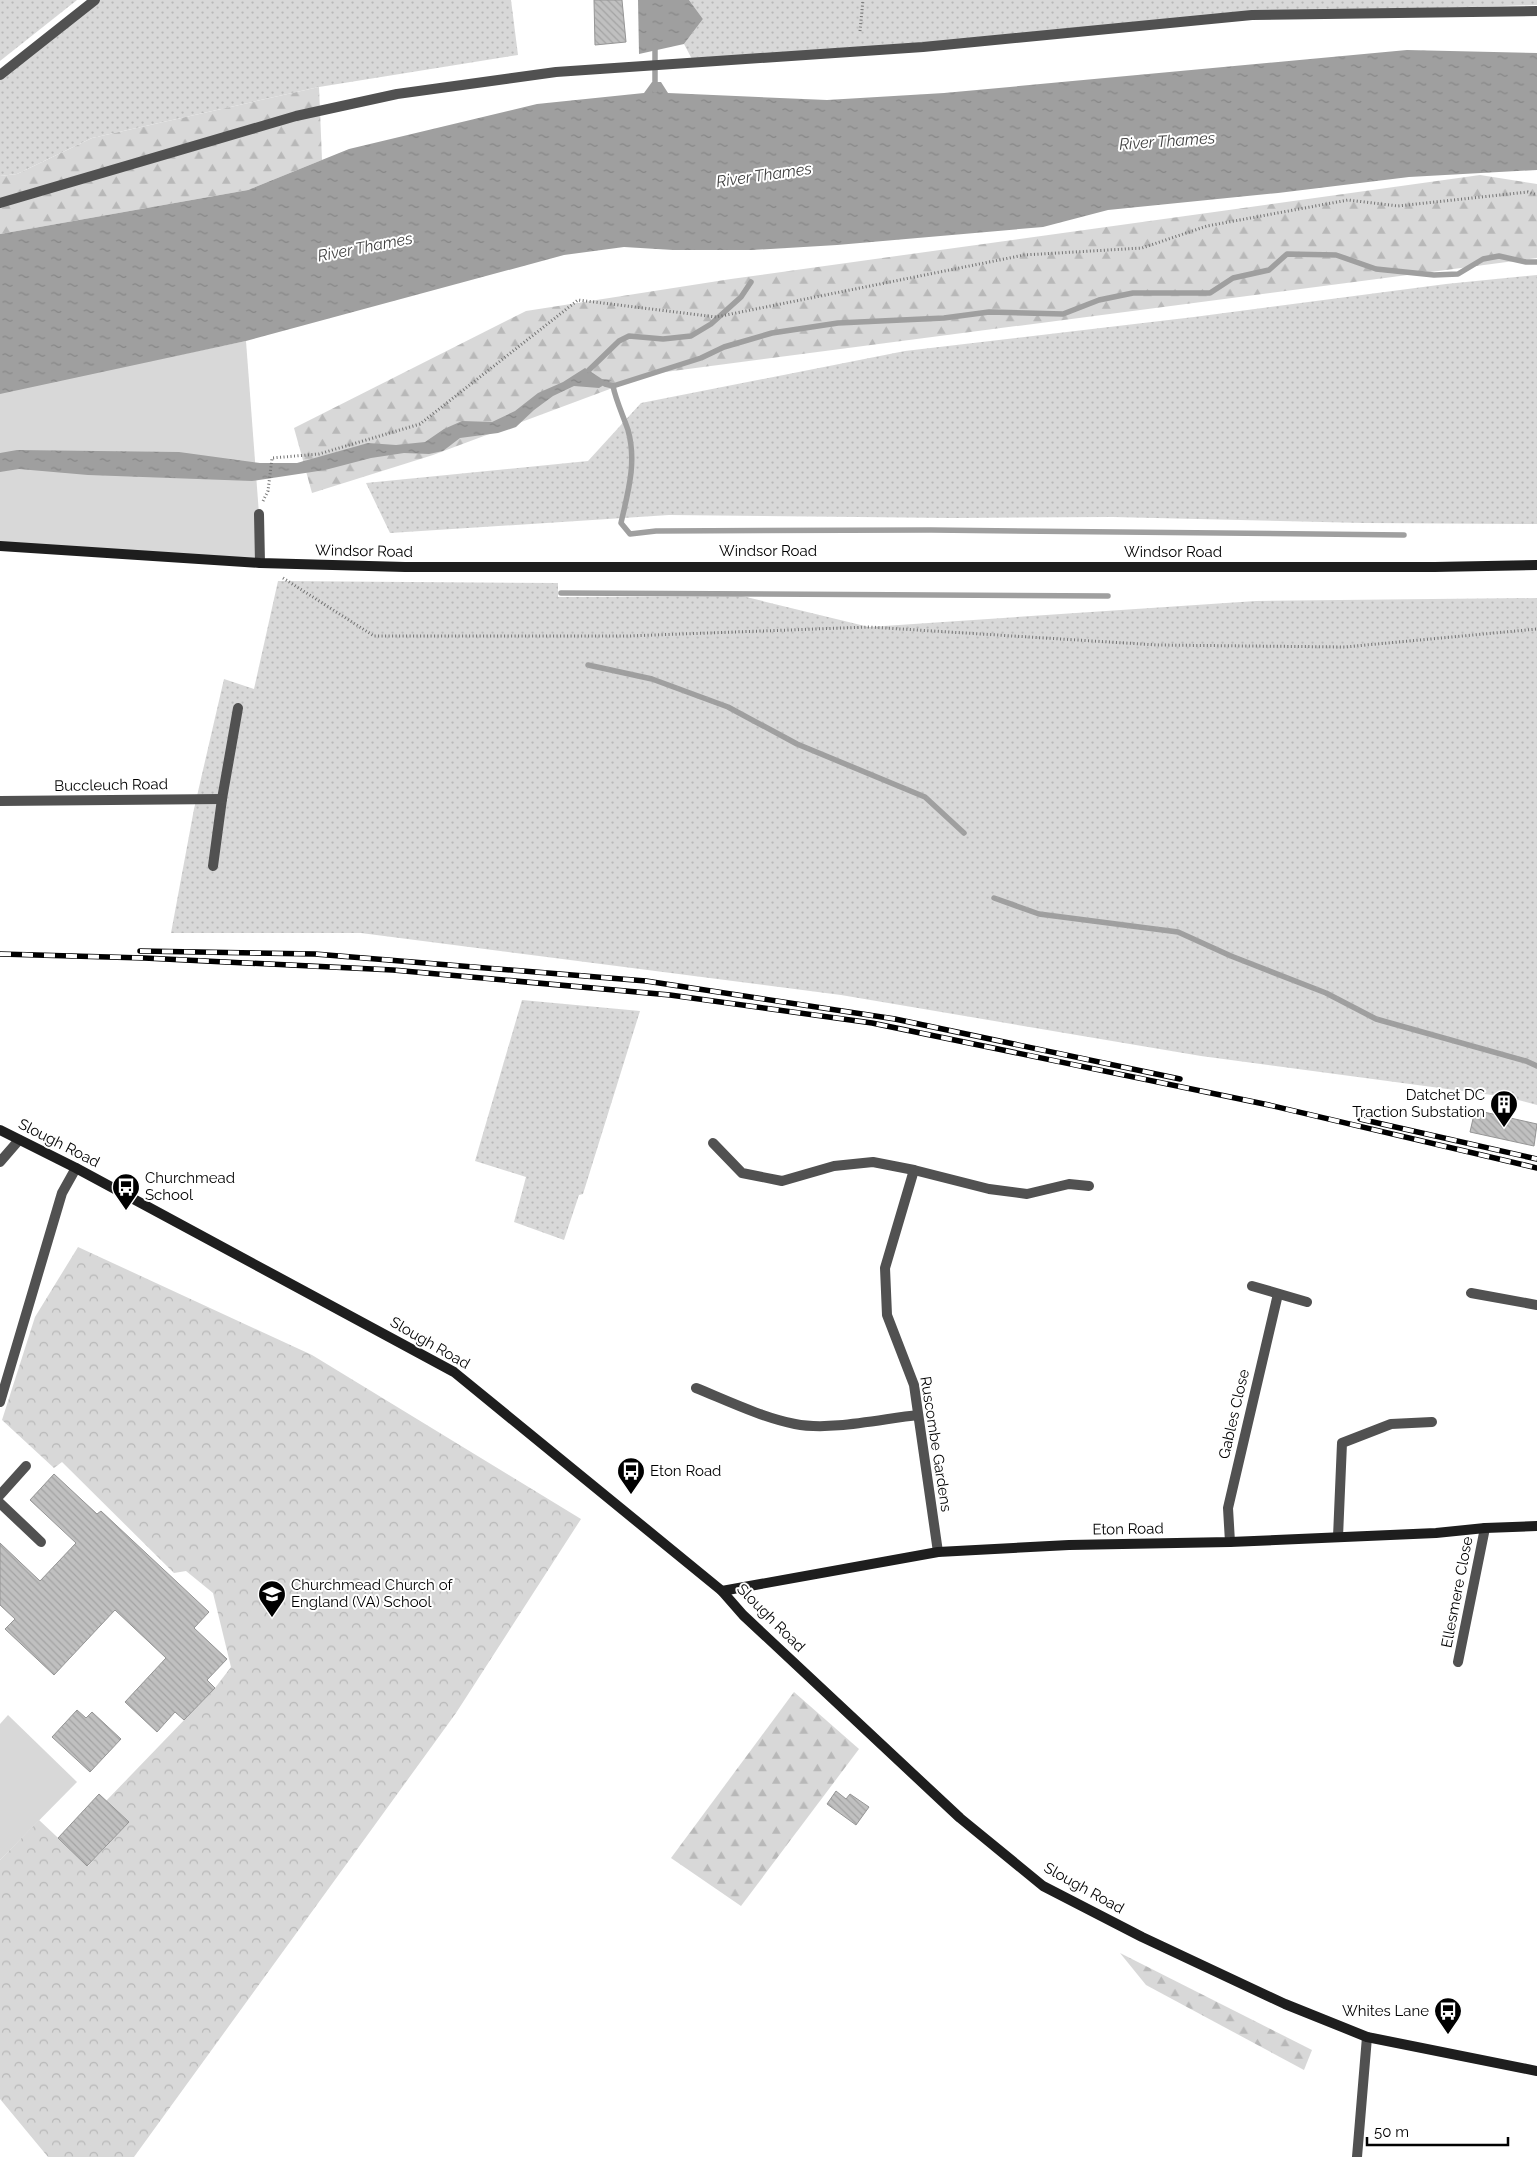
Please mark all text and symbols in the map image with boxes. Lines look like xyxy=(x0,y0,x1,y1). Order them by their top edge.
water label: River Thames xyxy=(1118,128,1216,154)
water label: River Thames xyxy=(715,159,813,191)
water label: River Thames xyxy=(316,228,415,266)
street label: Windsor Road xyxy=(315,541,413,561)
street label: Windsor Road xyxy=(719,542,817,560)
street label: Windsor Road xyxy=(1124,543,1222,561)
street label: Buccleuch Road xyxy=(54,775,168,795)
place label: Datchet DC Traction Substation xyxy=(1352,1086,1485,1121)
building icon: Datchet DC Traction Substation xyxy=(1489,1089,1519,1128)
street label: Slough Road xyxy=(15,1115,103,1171)
place label: Churchmead School xyxy=(145,1169,235,1204)
bus stop icon: Churchmead School xyxy=(111,1172,141,1211)
street label: Slough Road xyxy=(387,1313,473,1373)
street label: Gables Close xyxy=(1215,1367,1253,1461)
street label: Ruscombe Gardens xyxy=(916,1375,956,1513)
bus stop icon: Eton Road xyxy=(616,1456,646,1495)
place label: Eton Road xyxy=(650,1462,721,1480)
street label: Eton Road xyxy=(1092,1519,1164,1539)
street label: Ellesmere Close xyxy=(1437,1535,1477,1649)
place label: Churchmead Church of England (VA) School xyxy=(291,1576,453,1611)
school or university icon: Churchmead Church of England (VA) School xyxy=(257,1579,287,1618)
street label: Slough Road xyxy=(733,1580,809,1656)
street label: Slough Road xyxy=(1041,1859,1127,1917)
bus stop icon: Whites Lane xyxy=(1433,1996,1463,2035)
place label: Whites Lane xyxy=(1342,2002,1429,2020)
scale bar xyxy=(1367,2114,1508,2146)
text: 50 m xyxy=(1374,2123,1409,2141)

